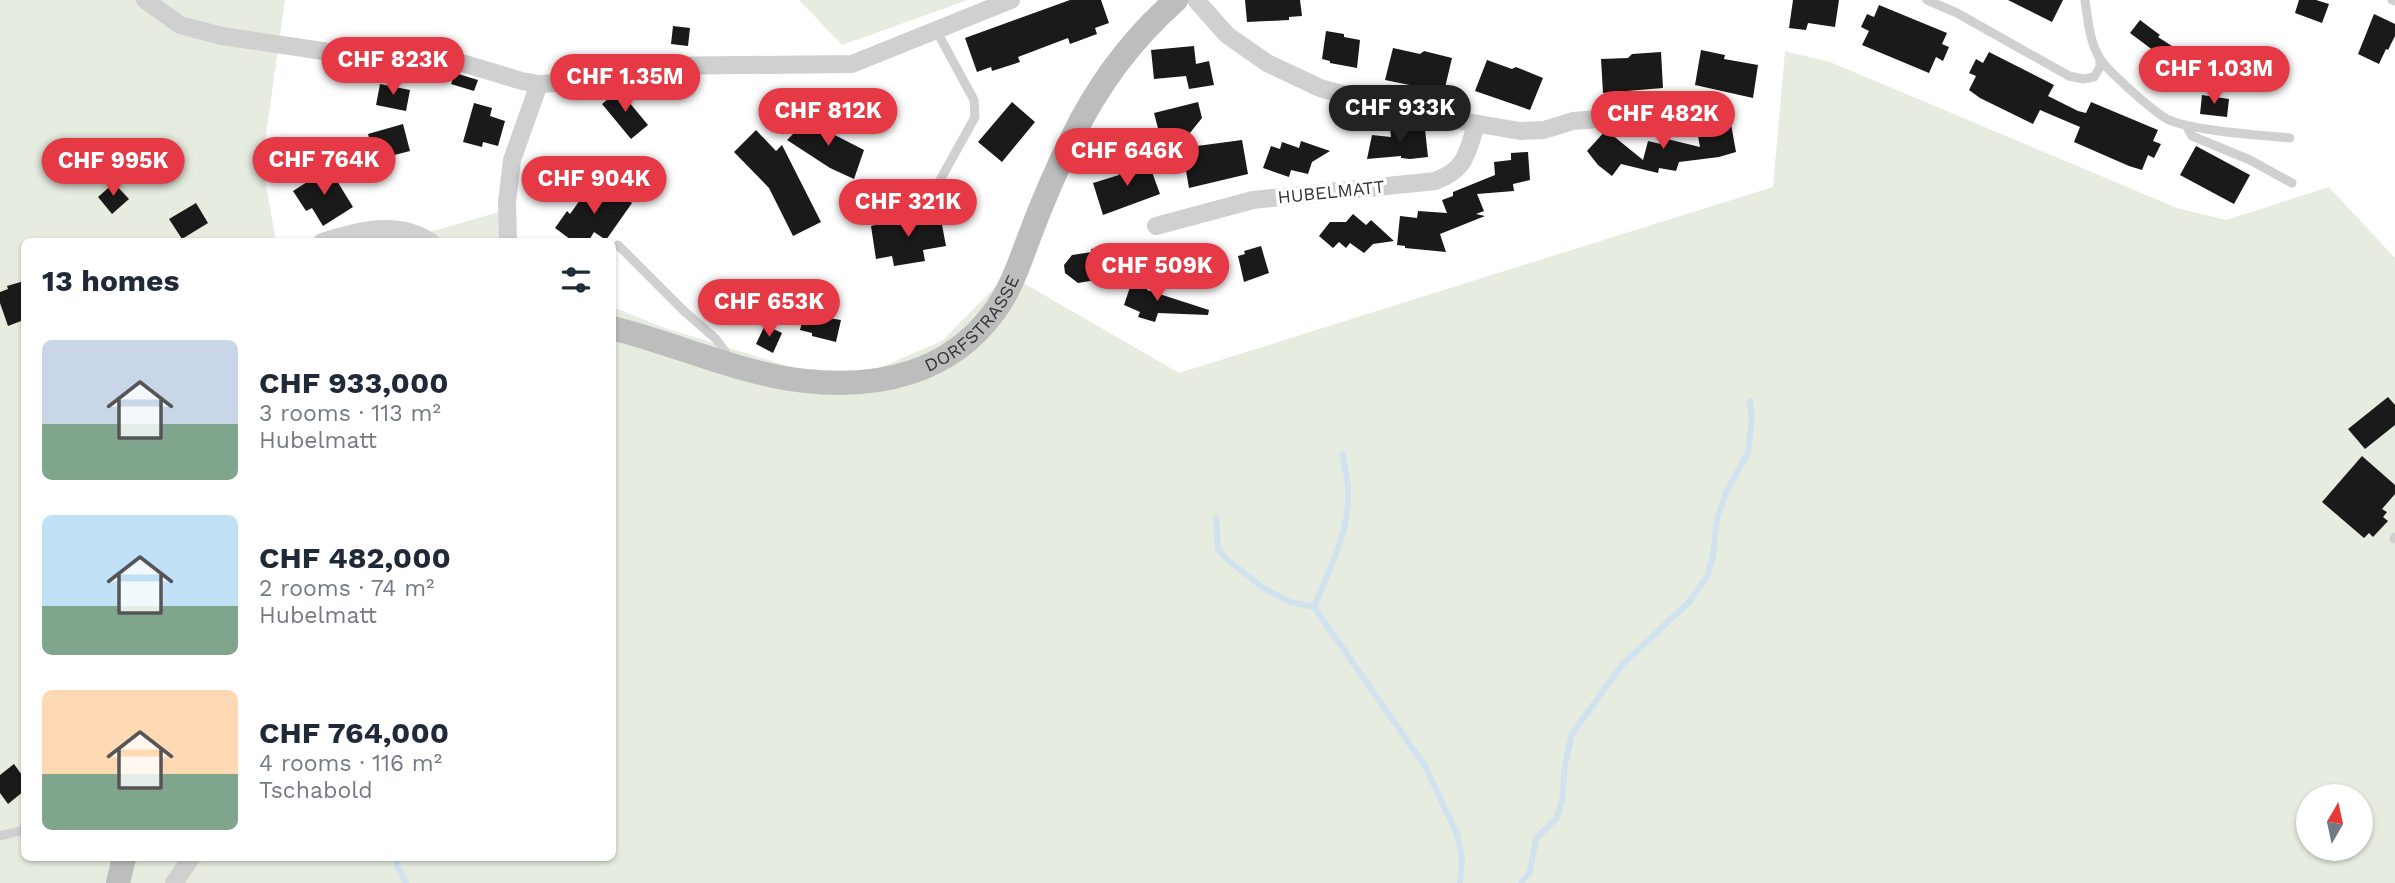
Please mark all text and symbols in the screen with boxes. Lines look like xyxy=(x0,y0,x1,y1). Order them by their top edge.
pin: CHF 823K xyxy=(321,38,465,97)
text: CHF 823K xyxy=(338,46,448,73)
pin: CHF 1.03M xyxy=(2134,46,2294,106)
pin: CHF 1.35M xyxy=(545,54,705,114)
text: CHF 1.03M xyxy=(2155,55,2273,82)
text: CHF 1.35M xyxy=(566,63,684,90)
pin: CHF 933K xyxy=(1328,86,1472,145)
pin: CHF 812K xyxy=(756,88,900,148)
pin: CHF 482K xyxy=(1591,92,1735,151)
text: CHF 933K xyxy=(1345,94,1455,121)
text: CHF 812K xyxy=(774,97,882,124)
text: CHF 482K xyxy=(1607,100,1719,127)
pin: CHF 646K xyxy=(1055,128,1199,188)
text: CHF 646K xyxy=(1071,137,1183,164)
pin: CHF 995K xyxy=(41,138,185,198)
pin: CHF 764K xyxy=(252,138,396,197)
text: CHF 764K xyxy=(269,146,379,173)
text: CHF 995K xyxy=(58,147,168,174)
pin: CHF 904K xyxy=(522,156,666,216)
text: CHF 904K xyxy=(538,165,650,192)
street label: HUBELMATT xyxy=(1276,175,1386,208)
pin: CHF 321K xyxy=(836,180,980,239)
text: CHF 321K xyxy=(855,188,961,215)
pin: CHF 509K xyxy=(1085,244,1229,303)
text: CHF 509K xyxy=(1101,252,1213,279)
icon: filters xyxy=(557,261,595,299)
text: 13 homes xyxy=(42,263,179,298)
street label: DORFSTRASSE xyxy=(921,272,1023,376)
pin: CHF 653K xyxy=(697,280,841,339)
text: CHF 653K xyxy=(714,288,824,315)
text: CHF 933,000 xyxy=(259,365,449,400)
icon: home xyxy=(98,368,182,452)
text: 3 rooms · 113 m² xyxy=(259,400,441,427)
text: Hubelmatt xyxy=(259,427,377,454)
text: CHF 482,000 xyxy=(259,540,451,575)
icon: home xyxy=(98,543,182,627)
text: 2 rooms · 74 m² xyxy=(259,575,434,602)
text: Hubelmatt xyxy=(259,602,377,629)
text: CHF 764,000 xyxy=(259,715,449,750)
icon: home xyxy=(98,718,182,802)
text: 4 rooms · 116 m² xyxy=(259,750,442,777)
text: Tschabold xyxy=(259,777,373,804)
north arrow xyxy=(2296,784,2373,861)
map controls xyxy=(2296,784,2373,861)

